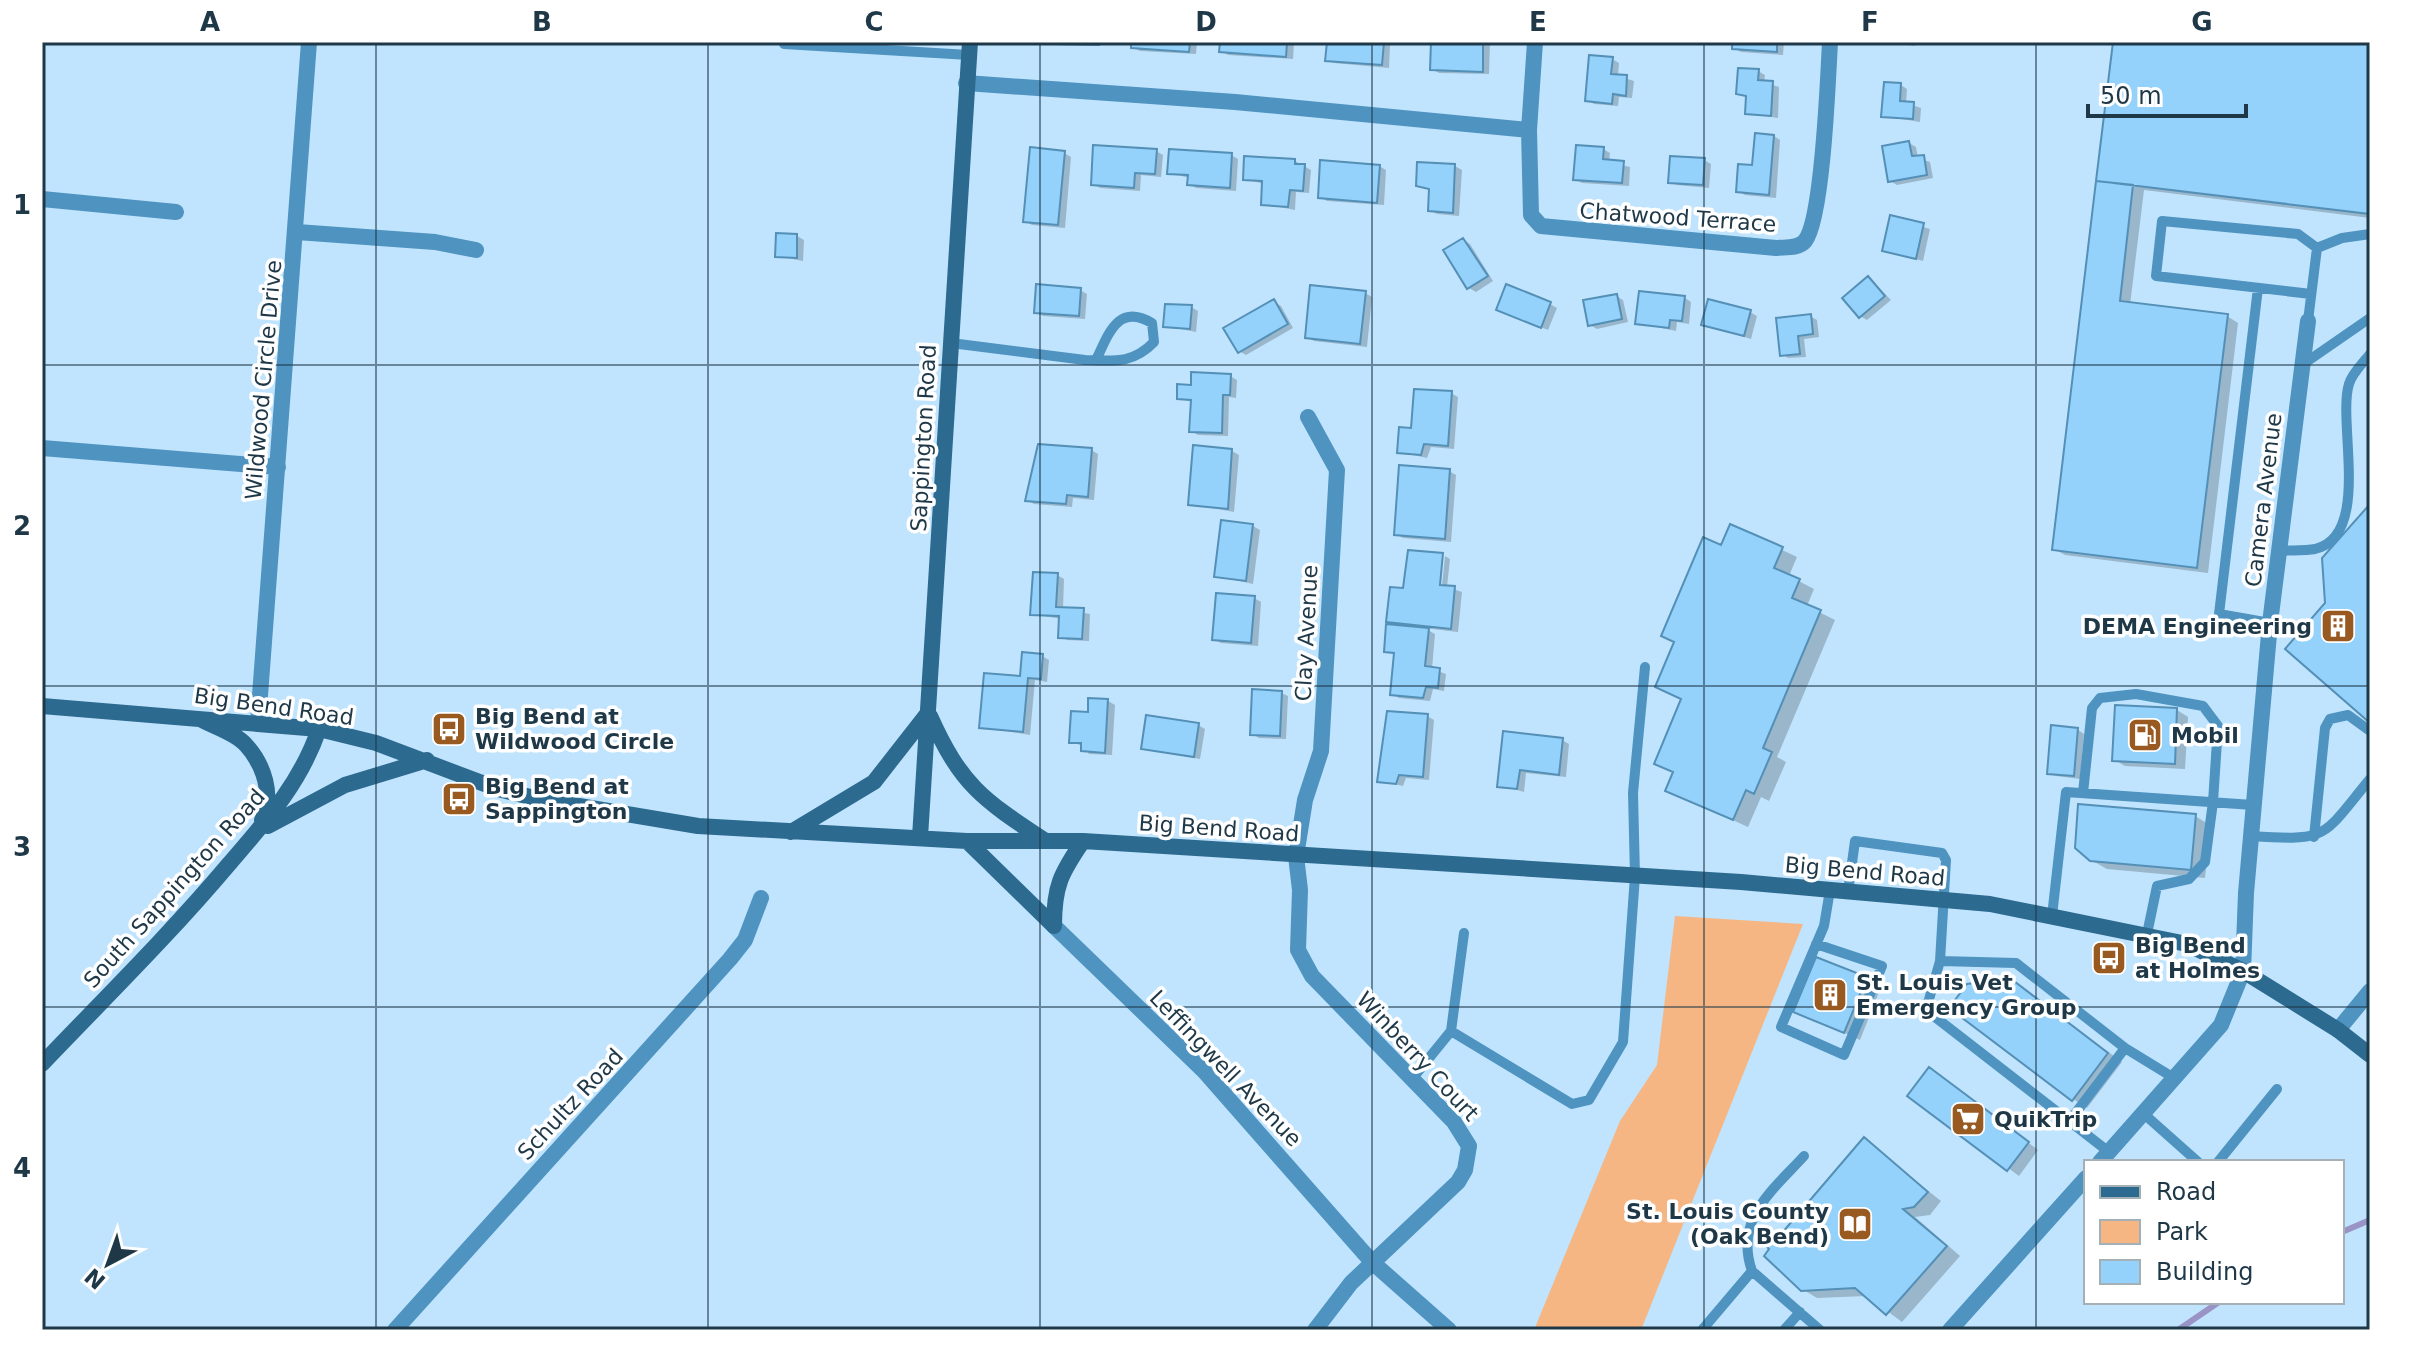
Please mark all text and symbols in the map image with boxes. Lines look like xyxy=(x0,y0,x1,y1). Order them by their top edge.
text: A xyxy=(200,7,220,37)
text: B xyxy=(532,7,552,37)
text: C xyxy=(864,7,884,37)
text: D xyxy=(1195,7,1217,37)
text: E xyxy=(1529,7,1547,37)
text: F xyxy=(1861,7,1879,37)
text: G xyxy=(2191,7,2213,37)
scale bar xyxy=(2088,68,2246,118)
text: 50 m xyxy=(2100,82,2162,110)
text: 1 xyxy=(13,190,31,220)
street label: Chatwood Terrace xyxy=(1579,198,1777,237)
street label: Wildwood Circle Drive xyxy=(241,259,286,501)
street label: Sappington Road xyxy=(906,344,941,532)
street label: Camera Avenue xyxy=(2240,412,2287,588)
text: 2 xyxy=(13,511,31,541)
street label: Clay Avenue xyxy=(1290,564,1323,702)
building icon: DEMA Engineering xyxy=(2319,607,2357,645)
place label: DEMA Engineering xyxy=(2083,614,2312,639)
street label: Big Bend Road xyxy=(193,683,355,730)
place label: Big Bend at Wildwood Circle xyxy=(475,704,674,754)
bus stop icon: Big Bend at Wildwood Circle xyxy=(430,710,468,748)
fuel station icon: Mobil xyxy=(2126,716,2164,754)
place label: Mobil xyxy=(2171,723,2239,748)
place label: Big Bend at Sappington xyxy=(485,774,629,824)
bus stop icon: Big Bend at Sappington xyxy=(440,780,478,818)
street label: South Sappington Road xyxy=(79,784,270,993)
street label: Big Bend Road xyxy=(1138,810,1300,847)
text: 3 xyxy=(13,832,31,862)
street label: Big Bend Road xyxy=(1784,852,1946,891)
place label: Big Bend at Holmes xyxy=(2135,933,2260,983)
bus stop icon: Big Bend at Holmes xyxy=(2090,939,2128,977)
place label: St. Louis Vet Emergency Group xyxy=(1856,970,2077,1020)
building icon: St. Louis Vet Emergency Group xyxy=(1811,976,1849,1014)
street label: Leffingwell Avenue xyxy=(1145,985,1307,1152)
street label: Winberry Court xyxy=(1352,987,1484,1126)
street label: Schultz Road xyxy=(513,1044,628,1165)
supermarket icon: QuikTrip xyxy=(1949,1100,1987,1138)
place label: QuikTrip xyxy=(1994,1107,2097,1132)
text: 4 xyxy=(13,1153,31,1183)
legend xyxy=(2084,1160,2344,1304)
text: Road xyxy=(2156,1178,2216,1206)
place label: St. Louis County (Oak Bend) xyxy=(1626,1199,1829,1249)
library icon: St. Louis County (Oak Bend) xyxy=(1836,1205,1874,1243)
text: Park xyxy=(2156,1218,2208,1246)
north arrow xyxy=(68,1224,148,1304)
text: Building xyxy=(2156,1258,2253,1286)
text: N xyxy=(80,1263,110,1294)

